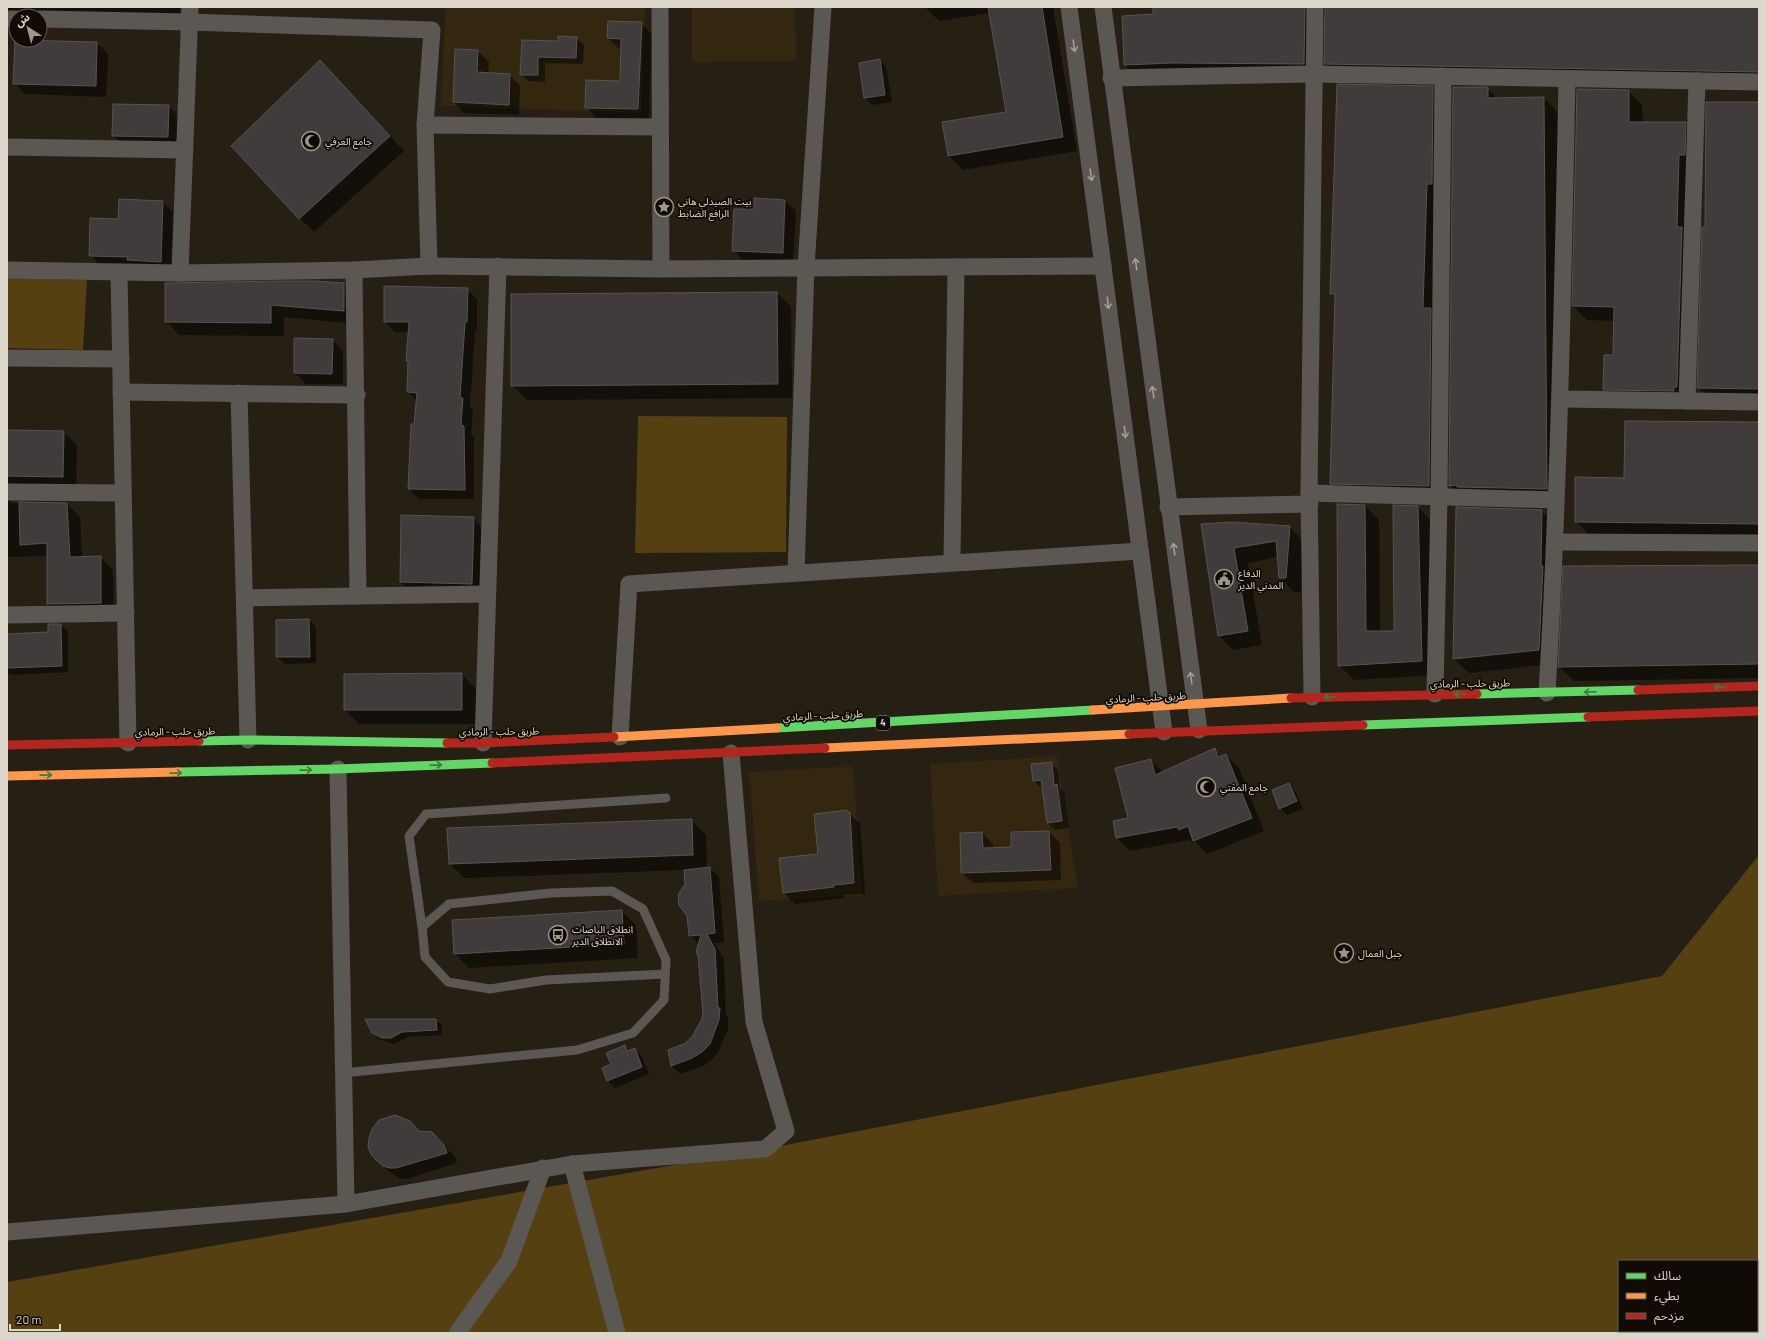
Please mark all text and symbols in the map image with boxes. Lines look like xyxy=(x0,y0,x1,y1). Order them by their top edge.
north arrow xyxy=(8,8,48,48)
text: ش xyxy=(12,10,32,30)
one-way arrow xyxy=(1070,39,1078,52)
mosque icon: جامع العرفي xyxy=(300,130,322,152)
place label: جامع العرفي xyxy=(325,135,372,149)
one-way arrow xyxy=(1087,168,1095,181)
place label: بيت الصيدلي هاني الرافع الضابط xyxy=(678,195,752,221)
place icon: بيت الصيدلي هاني الرافع الضابط xyxy=(653,196,675,218)
one-way arrow xyxy=(1132,258,1140,271)
one-way arrow xyxy=(1104,296,1112,309)
one-way arrow xyxy=(1149,386,1157,399)
one-way arrow xyxy=(1121,425,1129,438)
one-way arrow xyxy=(1170,543,1178,556)
place label: الدفاع المدني الدير xyxy=(1237,567,1283,593)
public building icon: الدفاع المدني الدير xyxy=(1213,568,1235,590)
one-way arrow xyxy=(1187,672,1195,685)
street label: طريق حلب - الرمادي xyxy=(1430,676,1511,692)
one-way arrow xyxy=(1714,683,1727,691)
one-way arrow xyxy=(1584,688,1597,695)
street label: طريق حلب - الرمادي xyxy=(1106,689,1187,707)
one-way arrow xyxy=(1454,690,1467,698)
one-way arrow xyxy=(1324,693,1337,701)
street label: طريق حلب - الرمادي xyxy=(783,707,864,725)
road number: 4 xyxy=(876,716,890,730)
street label: طريق حلب - الرمادي xyxy=(135,724,216,740)
street label: طريق حلب - الرمادي xyxy=(459,724,540,740)
one-way arrow xyxy=(429,762,442,769)
one-way arrow xyxy=(299,766,312,774)
one-way arrow xyxy=(169,769,182,777)
one-way arrow xyxy=(39,772,52,779)
mosque icon: جامع المفتي xyxy=(1195,776,1217,798)
place label: جامع المفتي xyxy=(1220,781,1268,795)
place label: انطلاق الباصات الانطلاق الدير xyxy=(571,923,633,948)
bus stop icon: انطلاق الباصات الانطلاق الدير xyxy=(547,924,569,946)
place icon: جبل العمال xyxy=(1333,942,1355,964)
place label: جبل العمال xyxy=(1358,947,1403,960)
legend xyxy=(1618,1260,1758,1332)
text: سالك xyxy=(1654,1268,1681,1282)
text: بطيء xyxy=(1654,1288,1680,1306)
scale bar xyxy=(10,1306,60,1332)
text: مزدحم xyxy=(1654,1308,1684,1325)
text: 20 m xyxy=(16,1312,42,1326)

